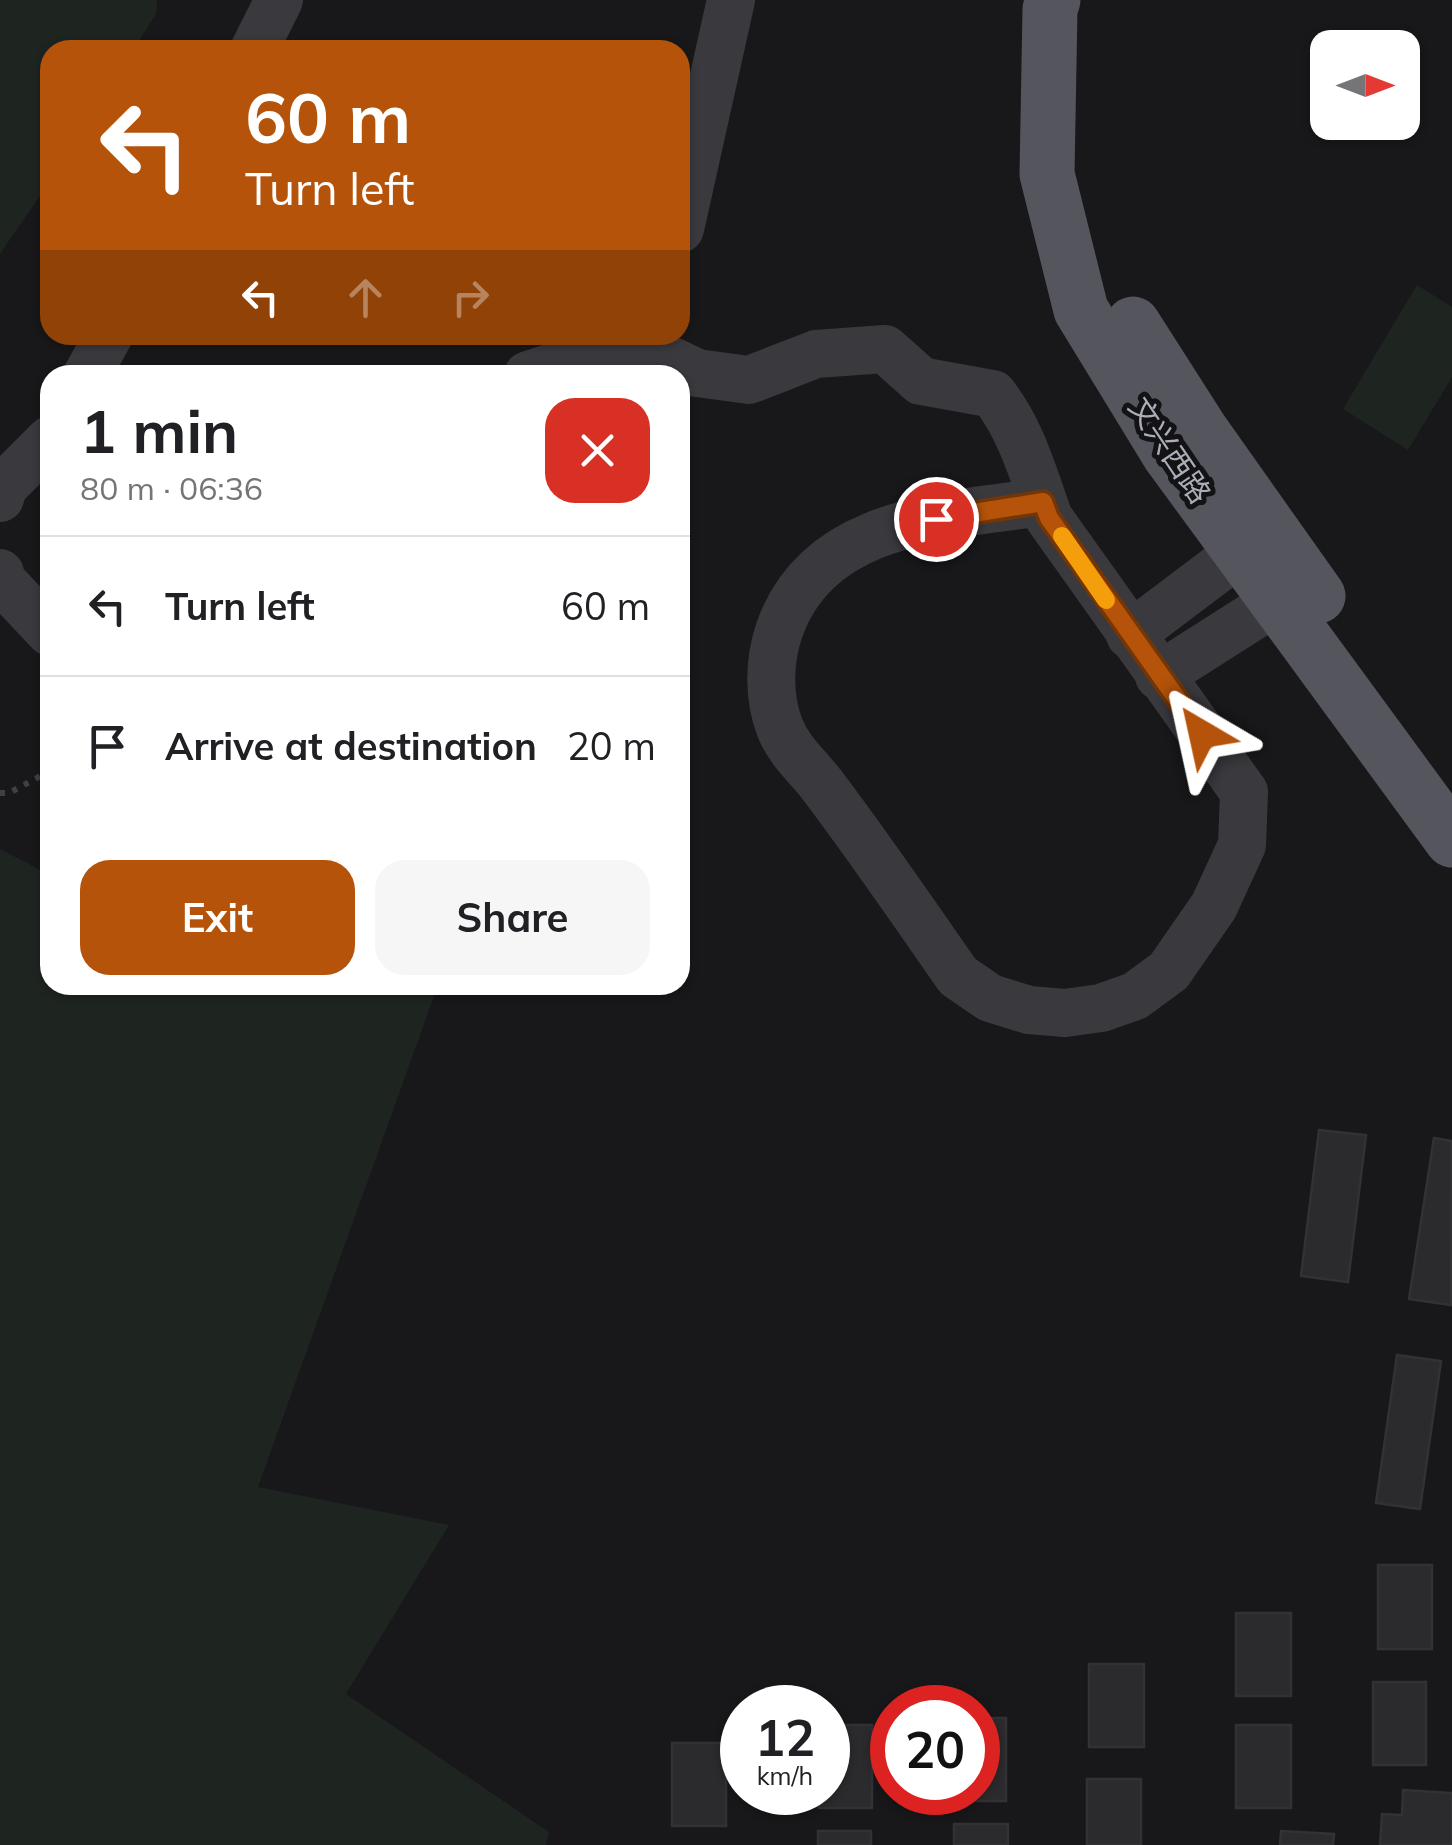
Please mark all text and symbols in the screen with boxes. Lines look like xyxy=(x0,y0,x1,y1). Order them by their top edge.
north arrow xyxy=(1310,30,1420,140)
map controls xyxy=(1310,30,1420,140)
text: 60 m xyxy=(245,73,411,161)
icon: left xyxy=(80,80,210,210)
text: Turn left xyxy=(245,160,414,216)
icon: left xyxy=(233,270,288,325)
icon: ahead xyxy=(338,270,393,325)
icon: right xyxy=(443,270,498,325)
street label: 文兴西路 xyxy=(1121,390,1219,510)
text: 1 min xyxy=(80,393,238,468)
button: close xyxy=(545,398,650,503)
text: 80 m · 06:36 xyxy=(80,468,263,508)
pin xyxy=(894,477,979,562)
icon: arrive xyxy=(909,492,964,547)
icon: left xyxy=(80,579,135,634)
text: Turn left xyxy=(165,582,315,630)
text: 60 m xyxy=(561,582,650,630)
position arrow xyxy=(1150,682,1254,786)
icon: arrive xyxy=(80,719,135,774)
text: Arrive at destination xyxy=(165,722,537,770)
text: 20 m xyxy=(567,722,656,770)
button: Exit xyxy=(80,860,355,975)
button: Share xyxy=(375,860,650,975)
speed limit sign: 20 xyxy=(870,1685,1000,1815)
text: 12 xyxy=(755,1706,815,1769)
text: km/h xyxy=(757,1760,813,1791)

